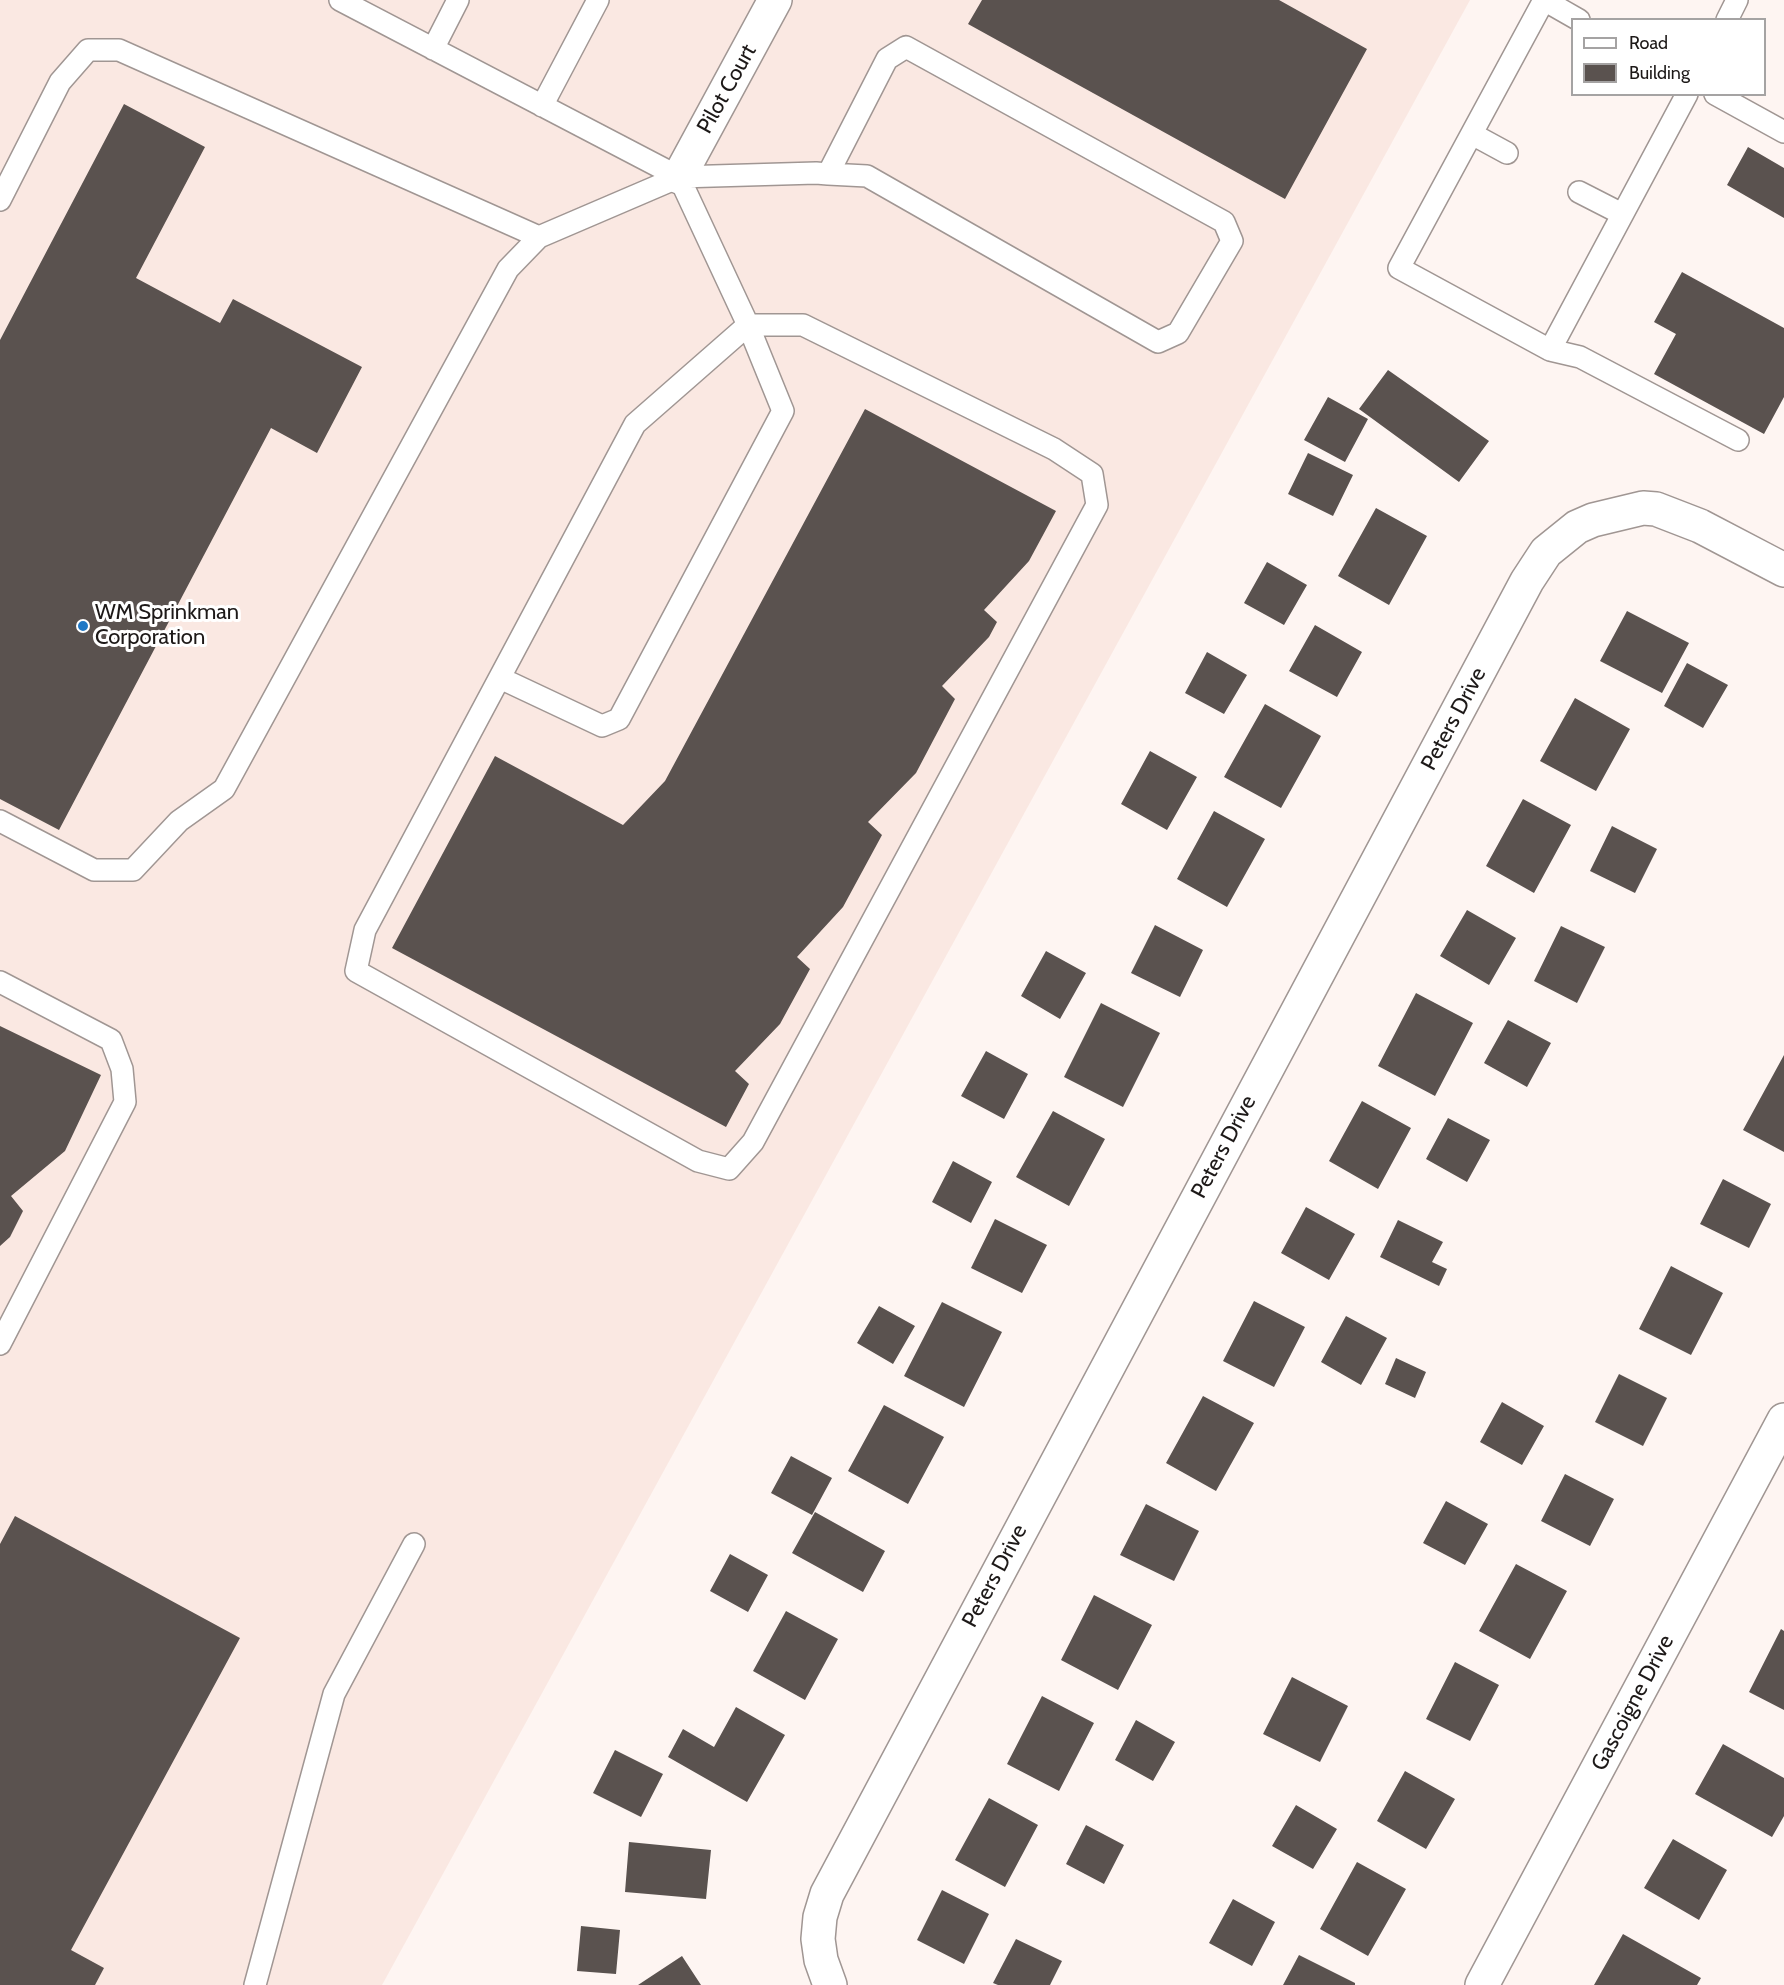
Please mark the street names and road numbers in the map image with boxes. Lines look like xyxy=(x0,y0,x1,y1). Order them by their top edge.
street label: Pilot Court xyxy=(692,40,762,138)
street label: Peters Drive xyxy=(1416,663,1492,775)
street label: Peters Drive xyxy=(1186,1091,1262,1203)
street label: Peters Drive xyxy=(957,1520,1033,1632)
street label: Gascoigne Drive xyxy=(1586,1631,1680,1775)

